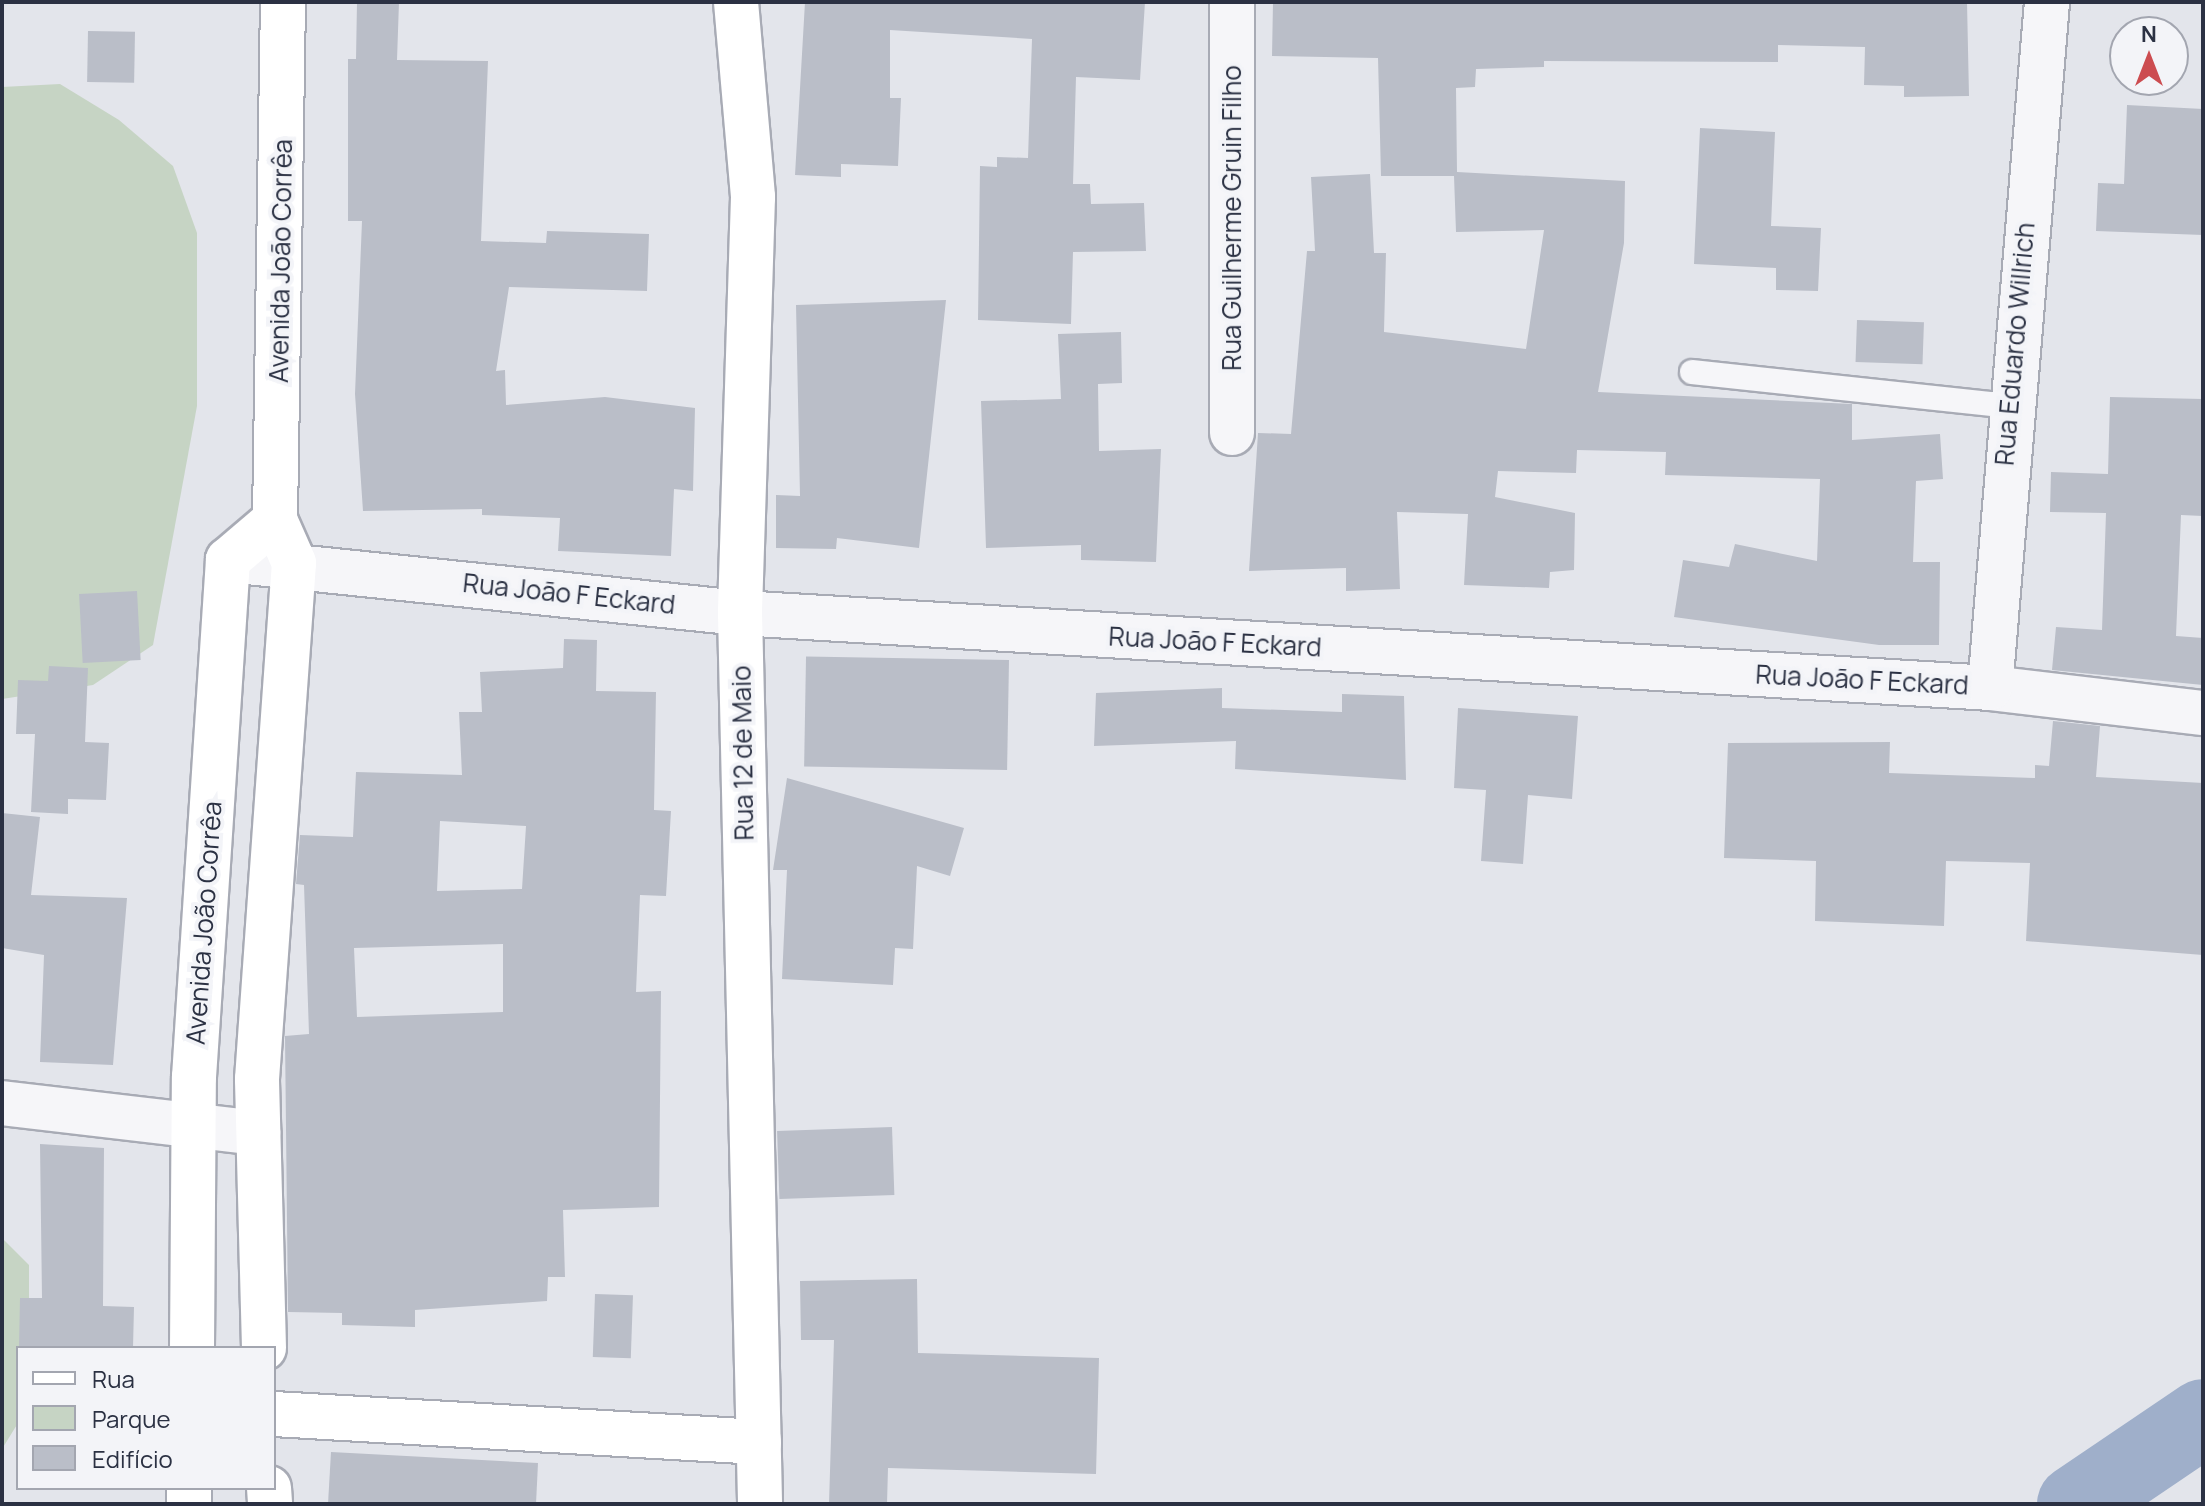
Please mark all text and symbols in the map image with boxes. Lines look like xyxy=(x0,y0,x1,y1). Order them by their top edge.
north arrow xyxy=(2109,16,2189,96)
text: N xyxy=(2141,19,2157,49)
street label: Rua Guilherme Gruin Filho xyxy=(1216,65,1248,371)
street label: Avenida João Corrêa xyxy=(263,139,299,383)
street label: Rua Eduardo Willrich xyxy=(1989,221,2041,467)
street label: Rua João F Eckard xyxy=(461,567,677,621)
street label: Rua João F Eckard xyxy=(1108,621,1322,663)
street label: Rua João F Eckard xyxy=(1755,659,1969,701)
street label: Rua 12 de Maio xyxy=(726,665,760,841)
street label: Avenida João Corrêa xyxy=(180,800,228,1046)
legend xyxy=(16,1346,276,1490)
text: Rua xyxy=(92,1362,135,1395)
text: Parque xyxy=(92,1402,170,1435)
text: Edifício xyxy=(92,1442,173,1475)

